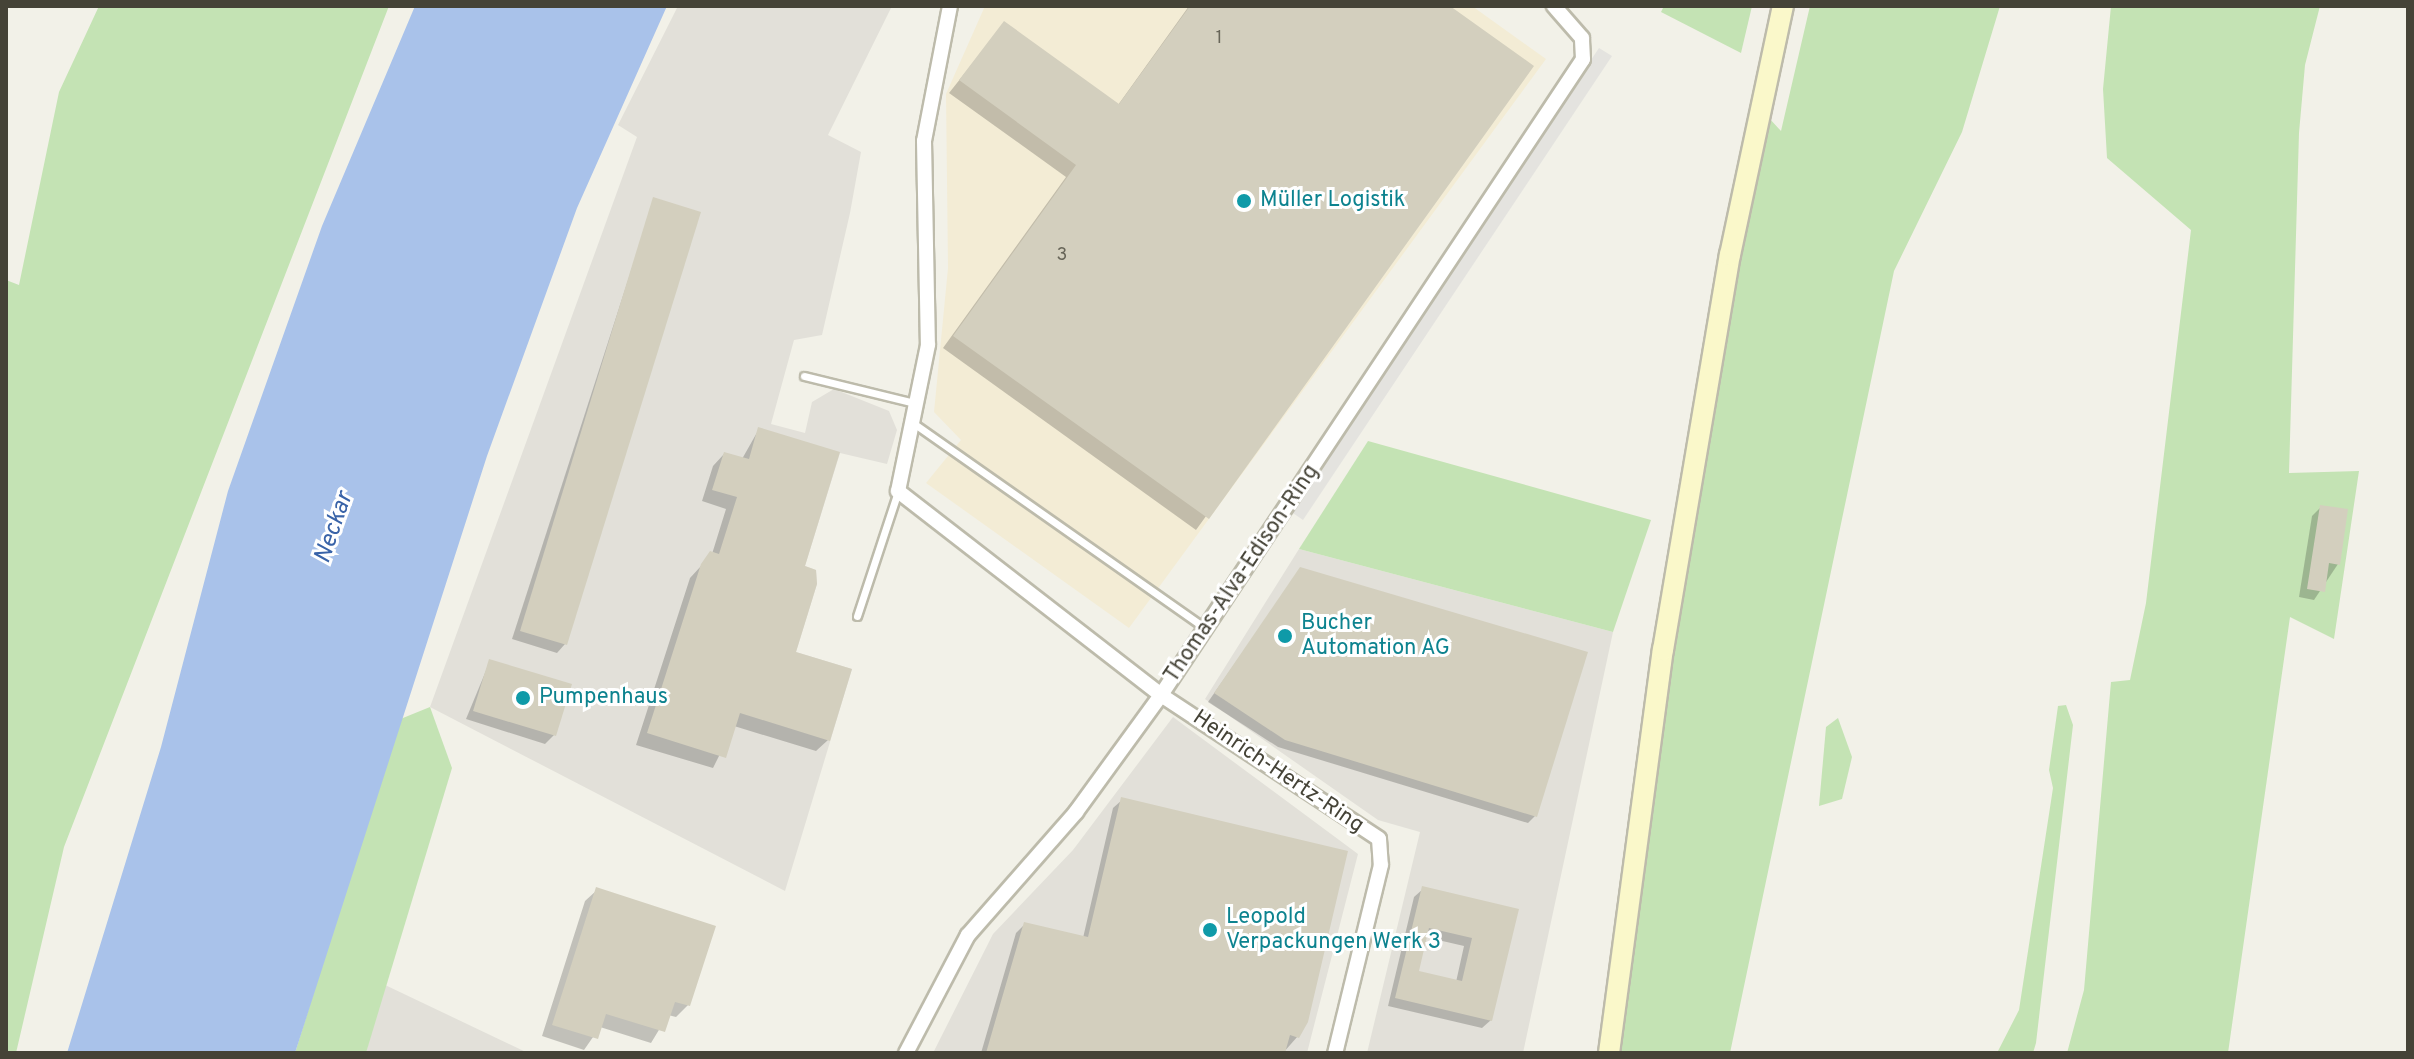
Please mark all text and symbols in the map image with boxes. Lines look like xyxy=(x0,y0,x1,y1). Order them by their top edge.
house number: 1 xyxy=(1216,28,1222,50)
place label: Müller Logistik xyxy=(1260,188,1406,214)
marker: Müller Logistik xyxy=(1235,192,1253,210)
house number: 3 xyxy=(1057,245,1067,267)
street label: Thomas-Alva-Edison-Ring xyxy=(1159,460,1325,688)
water label: Neckar xyxy=(309,489,361,567)
place label: Bucher Automation AG xyxy=(1301,610,1451,662)
marker: Bucher Automation AG xyxy=(1276,627,1294,645)
place label: Pumpenhaus xyxy=(539,685,668,711)
marker: Pumpenhaus xyxy=(514,689,532,707)
street label: Heinrich-Hertz-Ring xyxy=(1187,705,1369,839)
place label: Leopold Verpackungen Werk 3 xyxy=(1226,904,1442,956)
marker: Leopold Verpackungen Werk 3 xyxy=(1201,921,1219,939)

